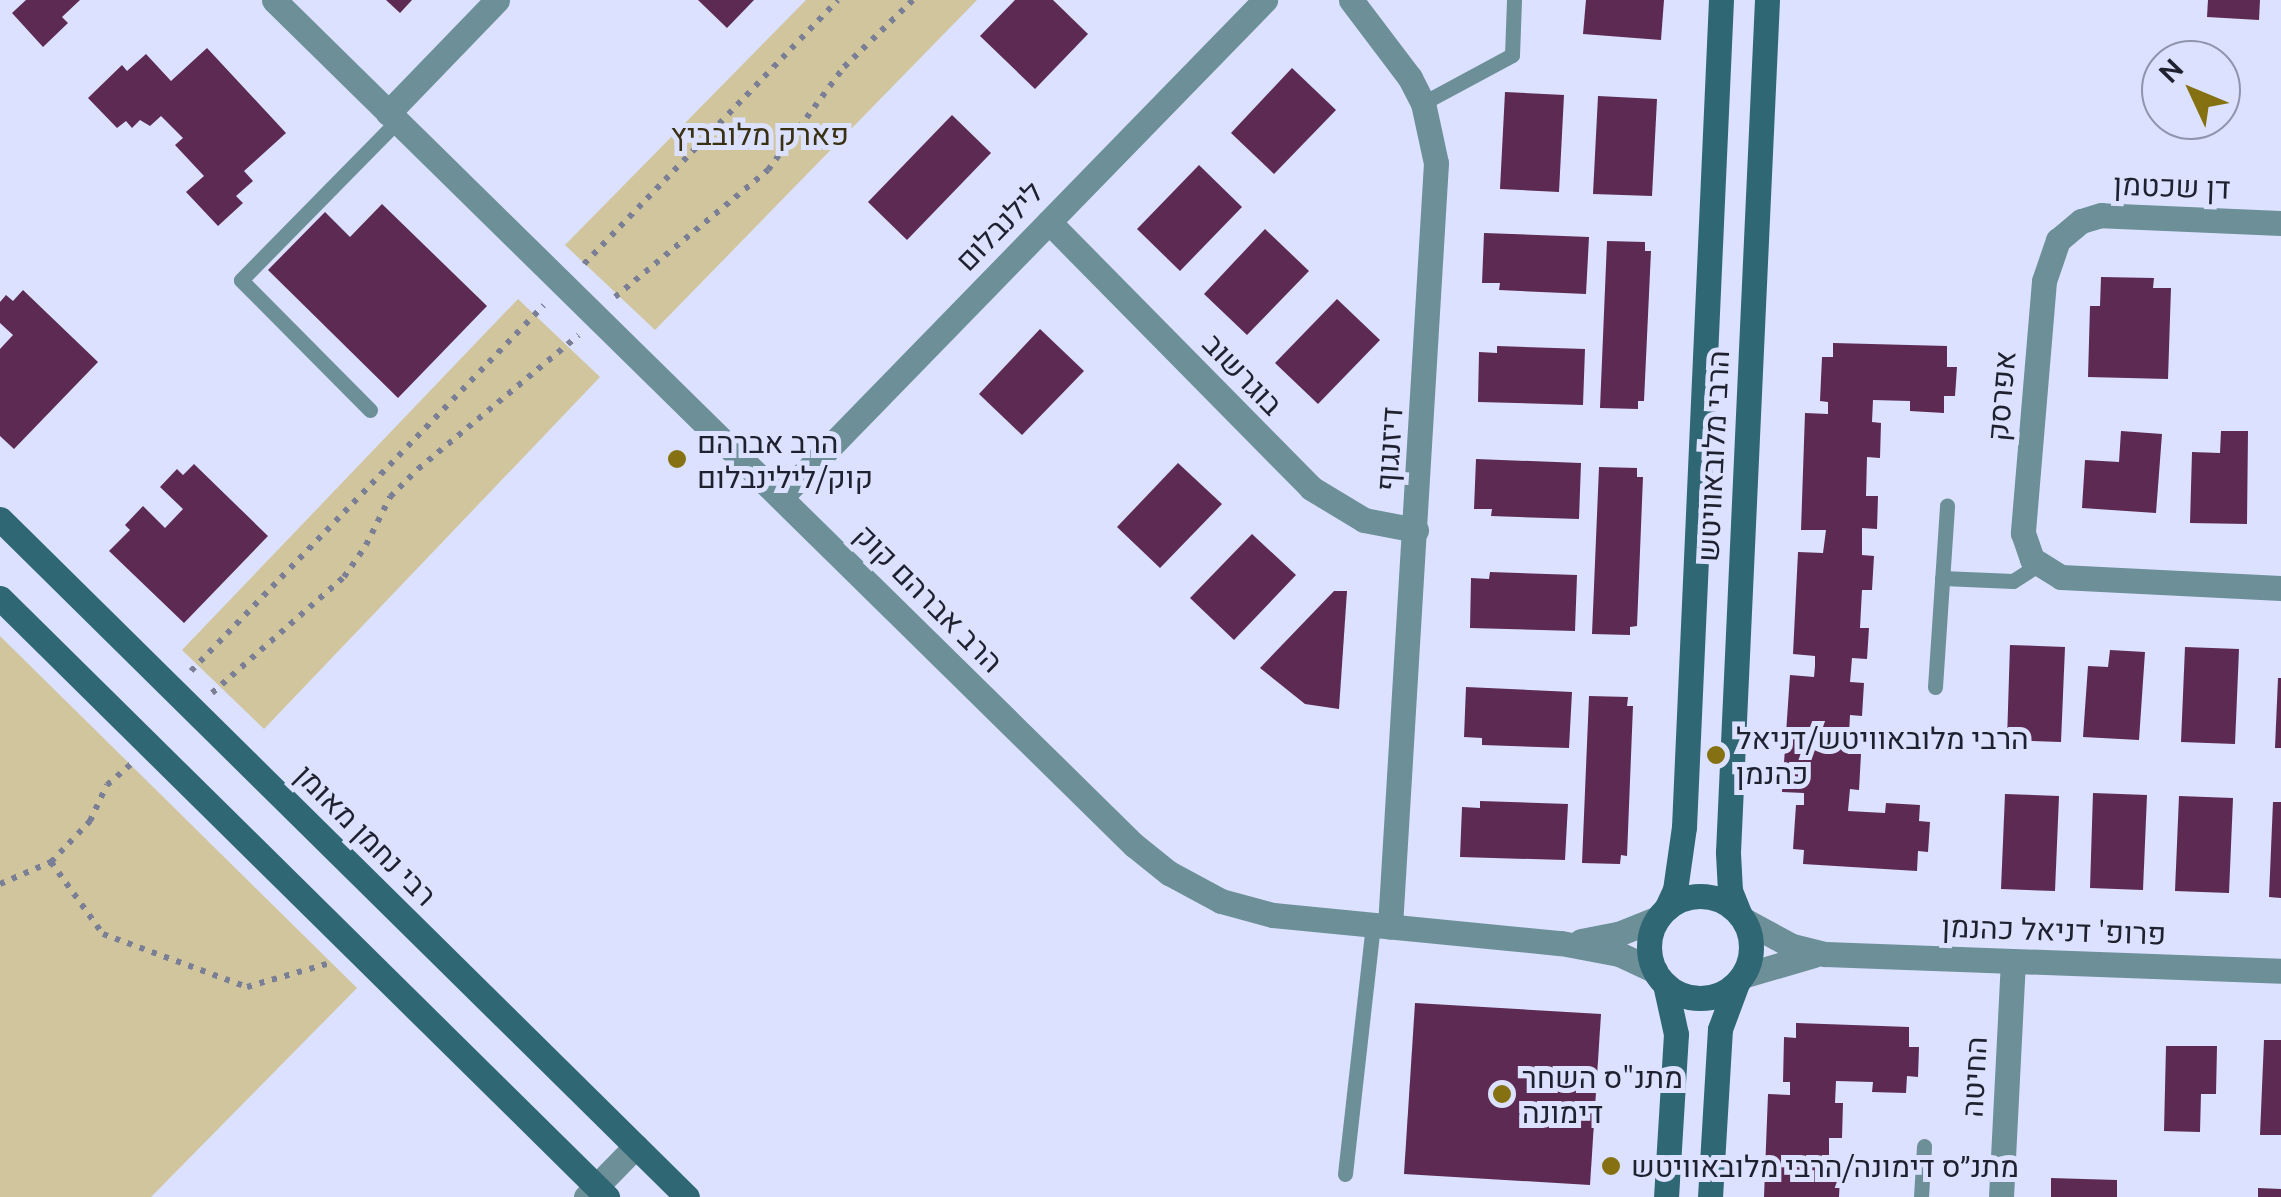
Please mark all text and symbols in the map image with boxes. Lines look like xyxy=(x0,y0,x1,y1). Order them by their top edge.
north arrow xyxy=(2141,40,2241,140)
text: N xyxy=(2152,52,2189,88)
park label: פארק מלובביץ xyxy=(671,116,849,152)
street label: דן שכטמן xyxy=(2113,166,2231,206)
street label: לילנבלום xyxy=(948,174,1050,278)
street label: בוגרשוב xyxy=(1196,326,1290,422)
street label: הרבי מלובאוויטש xyxy=(1689,349,1737,563)
street label: אפרסק xyxy=(1979,349,2023,443)
street label: דיזנגוף xyxy=(1368,406,1410,492)
place label: הרב אברהם קוק/לילינבלום xyxy=(697,424,873,494)
marker: הרב אברהם קוק/לילינבלום xyxy=(666,448,688,470)
street label: הרב אברהם קוק xyxy=(848,517,1010,679)
place label: הרבי מלובאוויטש/דניאל כהנמן xyxy=(1736,720,2029,790)
marker: הרבי מלובאוויטש/דניאל כהנמן xyxy=(1705,744,1727,766)
street label: רבי נחמן מאומן xyxy=(288,757,444,913)
street label: פרופ' דניאל כהנמן xyxy=(1941,908,2167,952)
street label: החיטה xyxy=(1954,1036,1994,1118)
place label: מתנ"ס השחר דימונה xyxy=(1522,1059,1683,1130)
marker: מתנ"ס השחר דימונה xyxy=(1491,1083,1513,1105)
place label: מתנ״ס דימונה/הרבי מלובאוויטש xyxy=(1631,1148,2019,1184)
marker: מתנ״ס דימונה/הרבי מלובאוויטש xyxy=(1600,1155,1622,1177)

